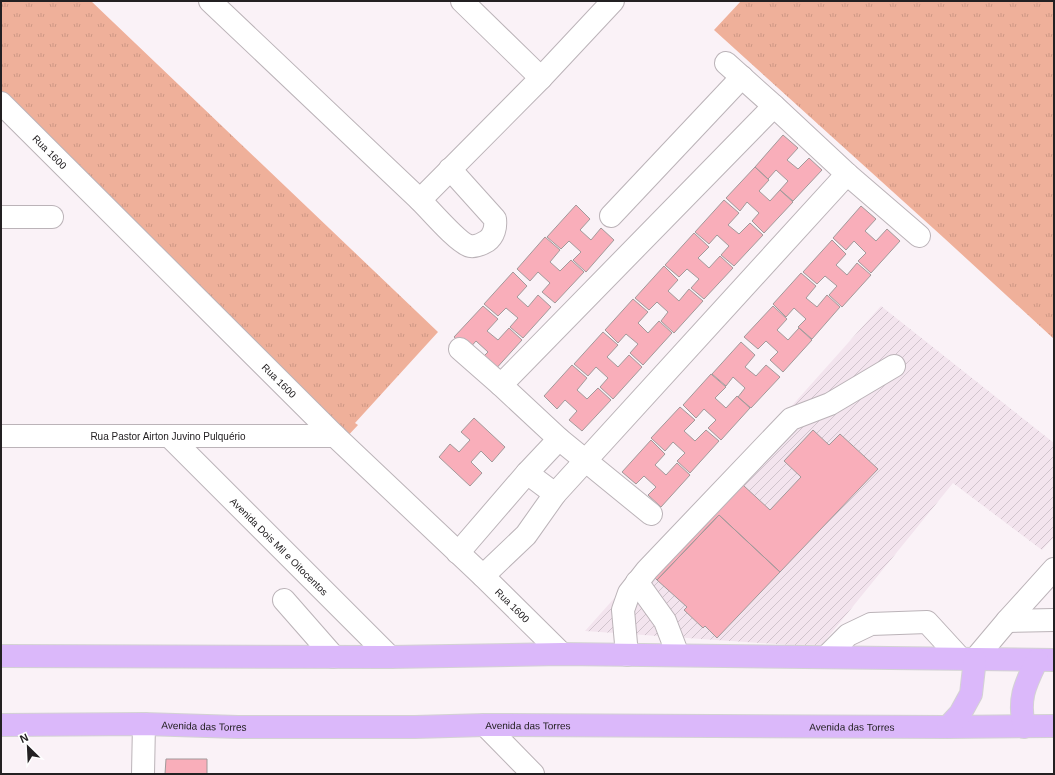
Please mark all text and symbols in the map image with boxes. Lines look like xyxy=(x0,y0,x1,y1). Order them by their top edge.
street label: Rua 1600 xyxy=(31,133,69,171)
street label: Rua 1600 xyxy=(260,361,299,400)
street label: Rua Pastor Airton Juvino Pulquério xyxy=(90,431,246,442)
street label: Avenida Dois Mil e Oitocentos xyxy=(228,495,330,597)
street label: Rua 1600 xyxy=(493,586,532,625)
street label: Avenida das Torres xyxy=(161,719,247,733)
street label: Avenida das Torres xyxy=(485,720,571,731)
street label: Avenida das Torres xyxy=(809,721,895,732)
north arrow xyxy=(8,727,48,767)
text: N xyxy=(18,731,30,745)

